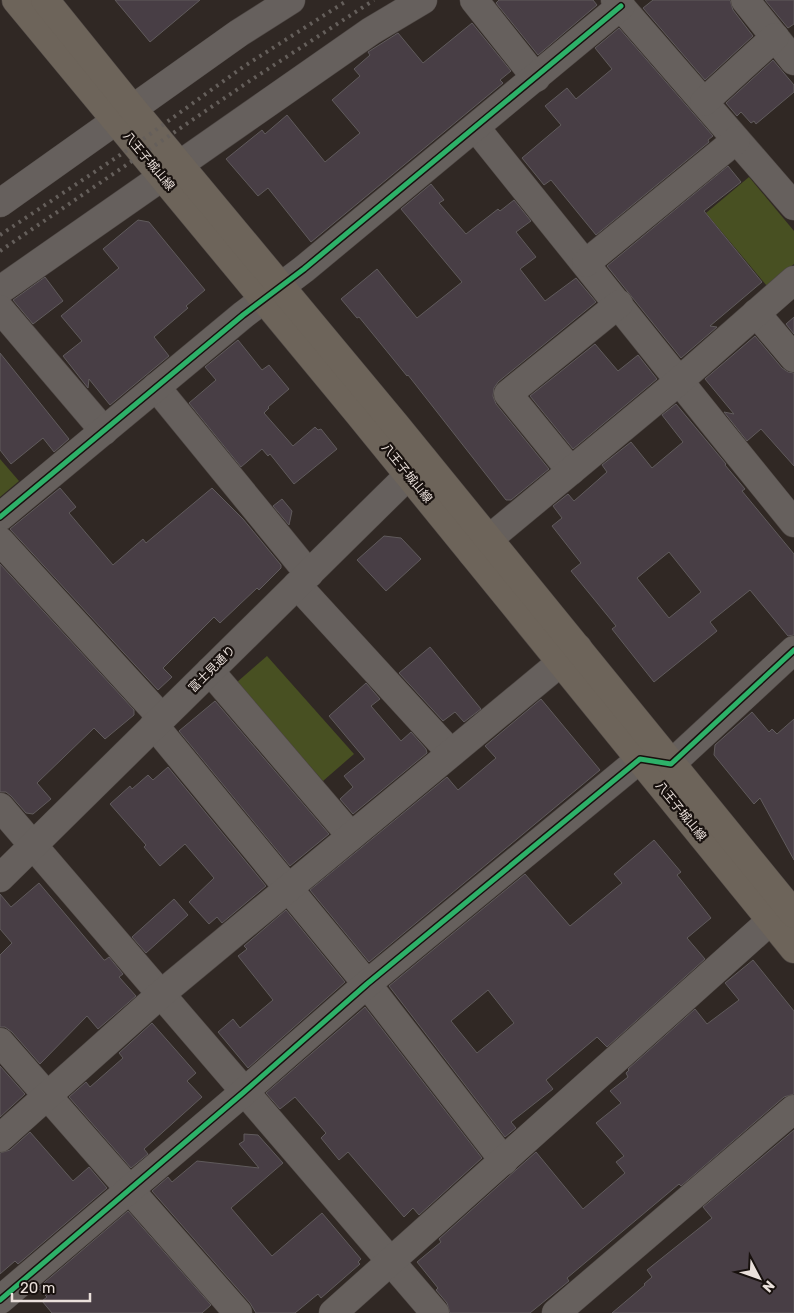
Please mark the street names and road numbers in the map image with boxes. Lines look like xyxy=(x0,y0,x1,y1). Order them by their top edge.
street label: 八王子城山線 xyxy=(120,129,178,193)
street label: 八王子城山線 xyxy=(379,441,435,505)
street label: 富士見通り xyxy=(186,643,238,695)
street label: 八王子城山線 xyxy=(653,779,709,843)

